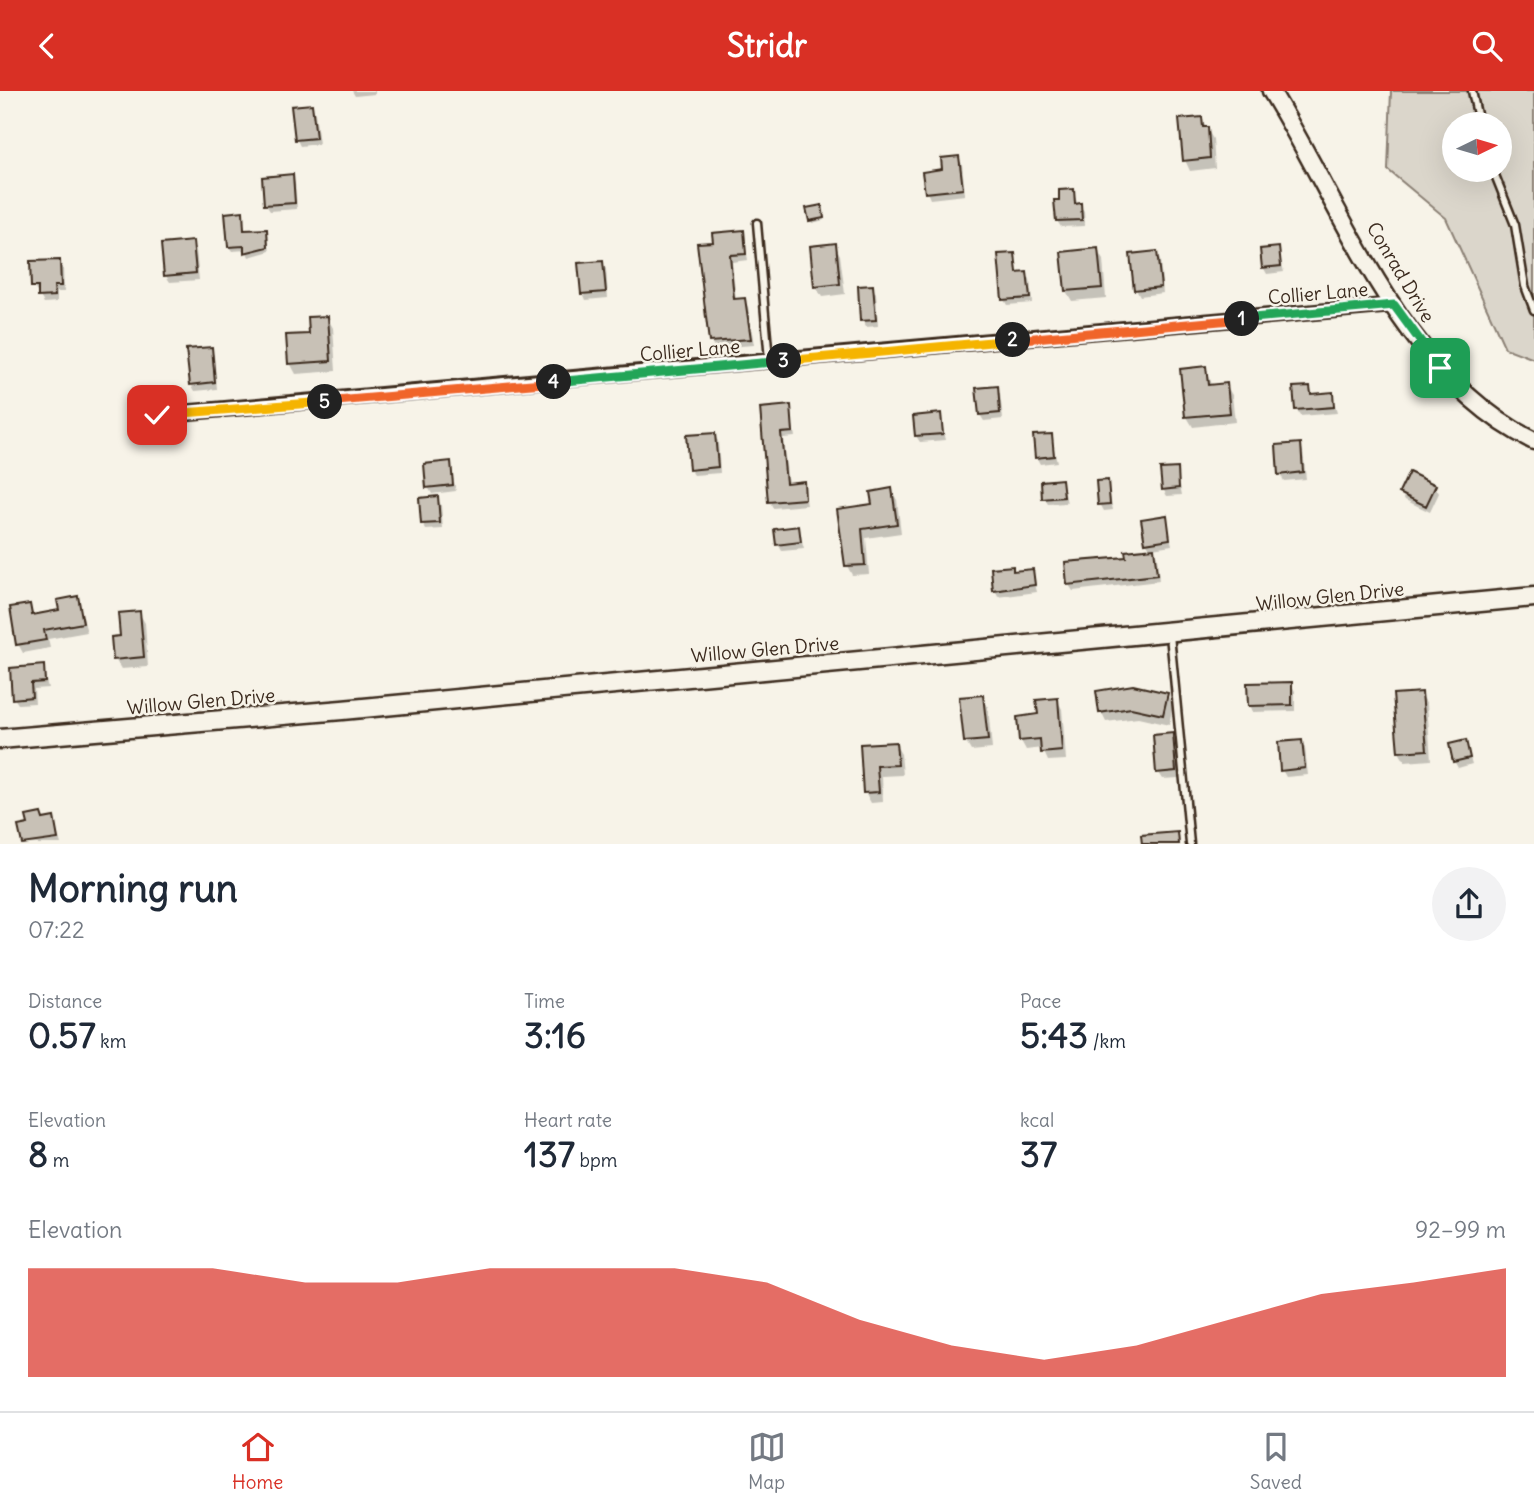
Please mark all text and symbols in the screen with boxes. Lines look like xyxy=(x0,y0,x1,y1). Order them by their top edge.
text: Stridr xyxy=(727,25,807,66)
icon: back xyxy=(28,27,66,65)
icon: search xyxy=(1468,27,1506,65)
north arrow xyxy=(1442,112,1512,182)
map controls xyxy=(1442,112,1512,182)
street label: Conrad Drive xyxy=(1362,217,1440,327)
street label: Collier Lane xyxy=(1267,277,1369,309)
pin: 1 xyxy=(1224,301,1260,337)
text: 1 xyxy=(1238,306,1245,330)
pin: 2 xyxy=(996,323,1030,357)
text: 2 xyxy=(1007,327,1018,351)
street label: Collier Lane xyxy=(639,334,741,366)
pin xyxy=(1410,338,1470,398)
pin: 3 xyxy=(766,343,802,379)
text: 3 xyxy=(778,348,789,372)
icon: arrive xyxy=(1421,349,1459,387)
pin: 4 xyxy=(536,365,572,399)
text: 4 xyxy=(548,369,559,393)
pin xyxy=(127,385,187,445)
pin: 5 xyxy=(308,385,342,419)
text: 5 xyxy=(319,389,330,413)
icon: check xyxy=(138,396,176,434)
street label: Willow Glen Drive xyxy=(1255,576,1405,616)
street label: Willow Glen Drive xyxy=(690,631,840,667)
street label: Willow Glen Drive xyxy=(126,683,276,719)
text: Morning run xyxy=(28,865,238,912)
button: share xyxy=(1432,867,1506,941)
text: 07:22 xyxy=(28,915,85,944)
text: Distance xyxy=(28,989,102,1013)
text: Time xyxy=(524,989,565,1013)
text: Pace xyxy=(1020,989,1061,1013)
text: 0.57 xyxy=(28,1013,96,1057)
text: 3:16 xyxy=(524,1013,586,1057)
text: 5:43 xyxy=(1020,1013,1088,1057)
text: km xyxy=(96,1029,126,1053)
text: /km xyxy=(1088,1029,1126,1053)
text: Elevation xyxy=(28,1108,106,1132)
text: Heart rate xyxy=(524,1108,612,1132)
text: kcal xyxy=(1020,1108,1054,1132)
text: 8 xyxy=(28,1132,48,1176)
text: 137 xyxy=(524,1132,575,1176)
text: 37 xyxy=(1020,1132,1057,1176)
text: m xyxy=(48,1148,69,1172)
text: bpm xyxy=(575,1148,617,1172)
text: Elevation xyxy=(28,1215,122,1244)
text: 92–99 m xyxy=(1415,1215,1506,1244)
tab: Home xyxy=(232,1428,283,1494)
tab: Map xyxy=(748,1428,786,1494)
tab: Saved xyxy=(1250,1428,1302,1494)

